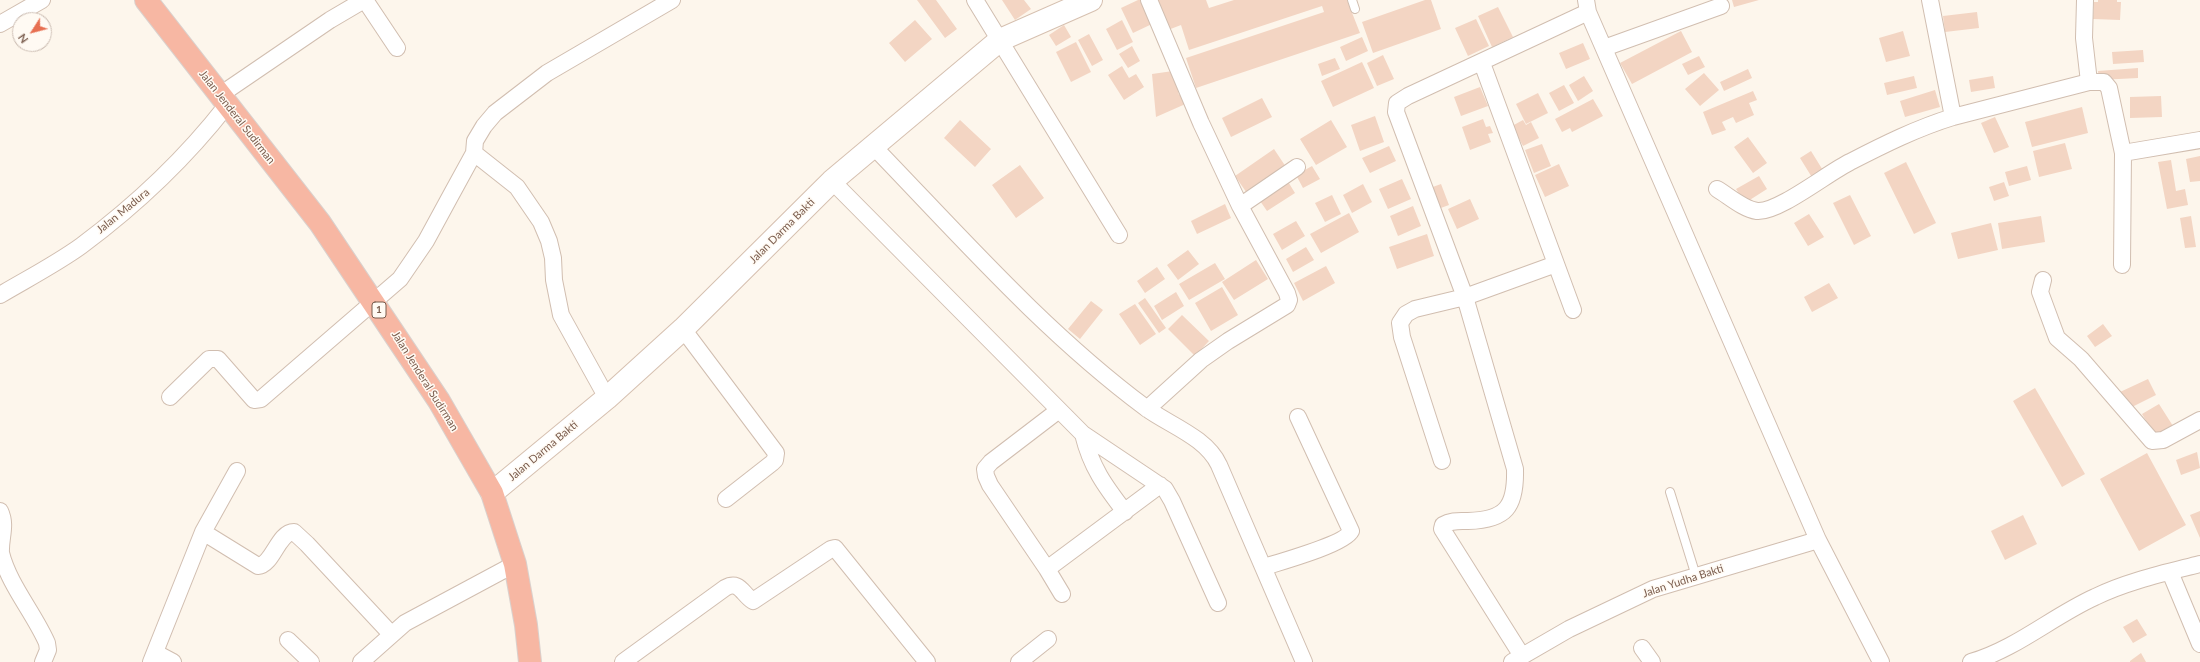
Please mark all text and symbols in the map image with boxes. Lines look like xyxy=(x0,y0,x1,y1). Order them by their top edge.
north arrow xyxy=(12,12,52,52)
text: N xyxy=(15,32,30,46)
street label: Jalan Jenderal Sudirman xyxy=(196,67,278,167)
street label: Jalan Madura xyxy=(94,186,152,236)
street label: Jalan Darma Bakti xyxy=(747,196,817,266)
road number: 1 xyxy=(372,302,386,318)
street label: Jalan Jenderal Sudirman xyxy=(389,329,461,433)
street label: Jalan Darma Bakti xyxy=(506,418,580,484)
street label: Jalan Yudha Bakti xyxy=(1641,562,1725,600)

